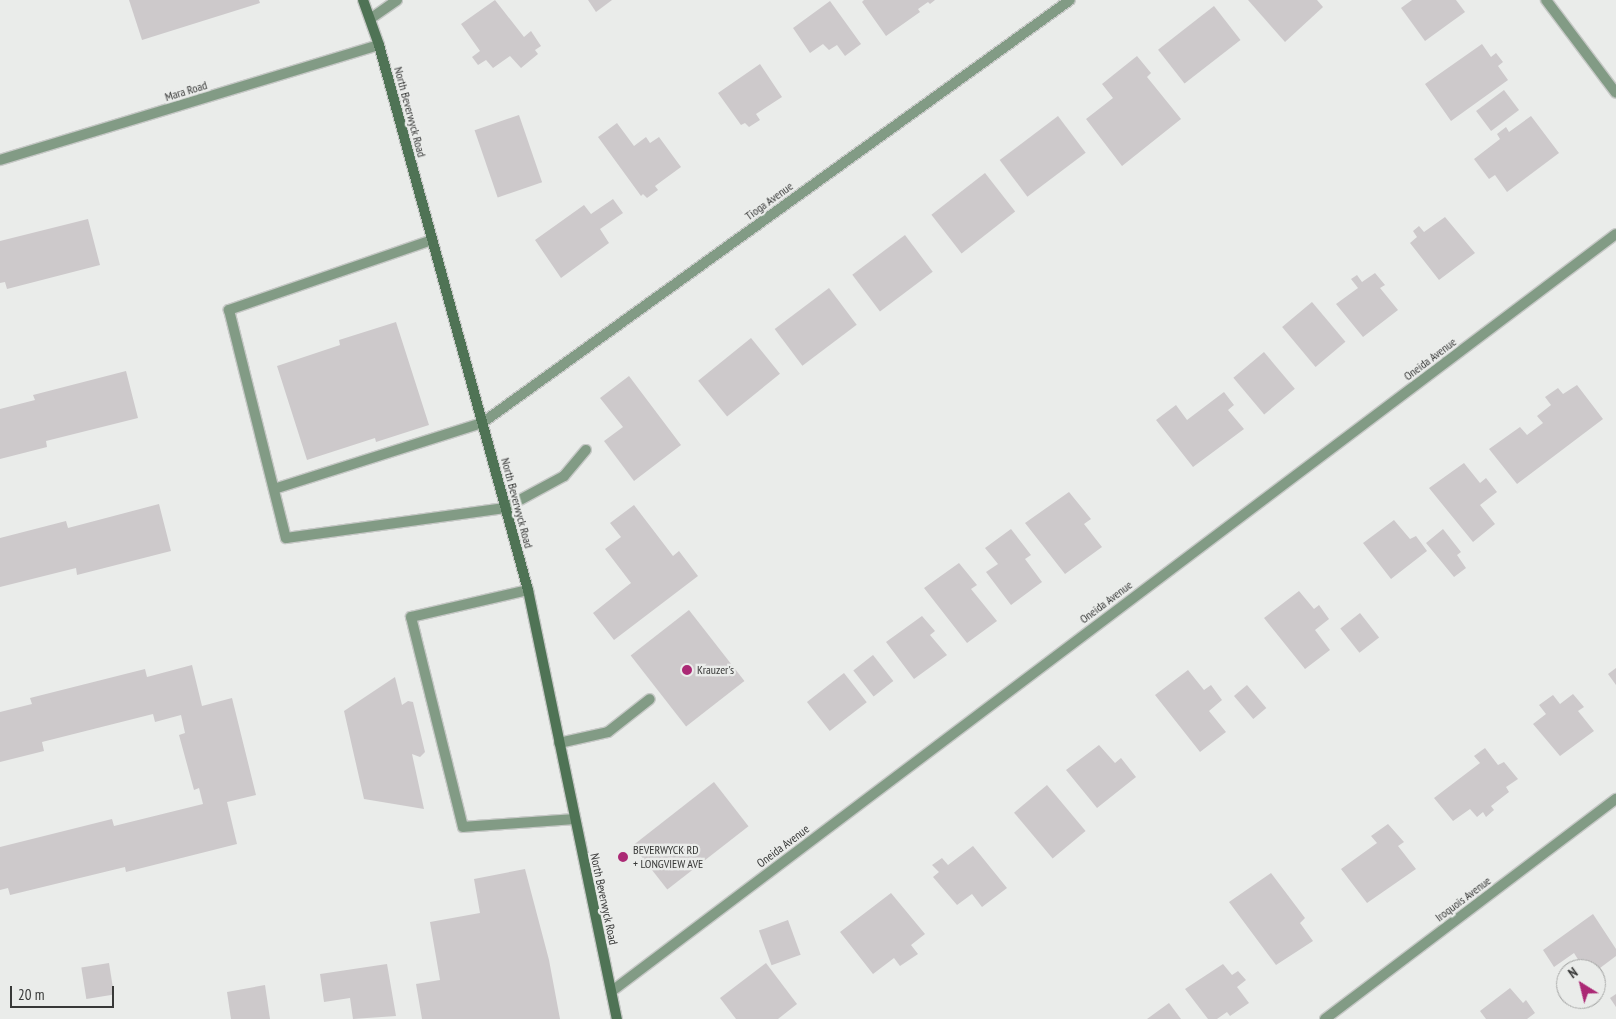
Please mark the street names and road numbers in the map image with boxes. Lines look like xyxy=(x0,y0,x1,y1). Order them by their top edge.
street label: North Beverwyck Road xyxy=(391,65,429,159)
street label: Mara Road xyxy=(163,78,209,104)
street label: Tioga Avenue xyxy=(742,179,796,223)
street label: Oneida Avenue xyxy=(1401,335,1459,383)
street label: North Beverwyck Road xyxy=(498,456,536,550)
street label: Oneida Avenue xyxy=(1077,578,1135,626)
street label: Oneida Avenue xyxy=(754,822,812,870)
street label: North Beverwyck Road xyxy=(587,852,621,946)
street label: Iroquois Avenue xyxy=(1432,873,1494,925)

